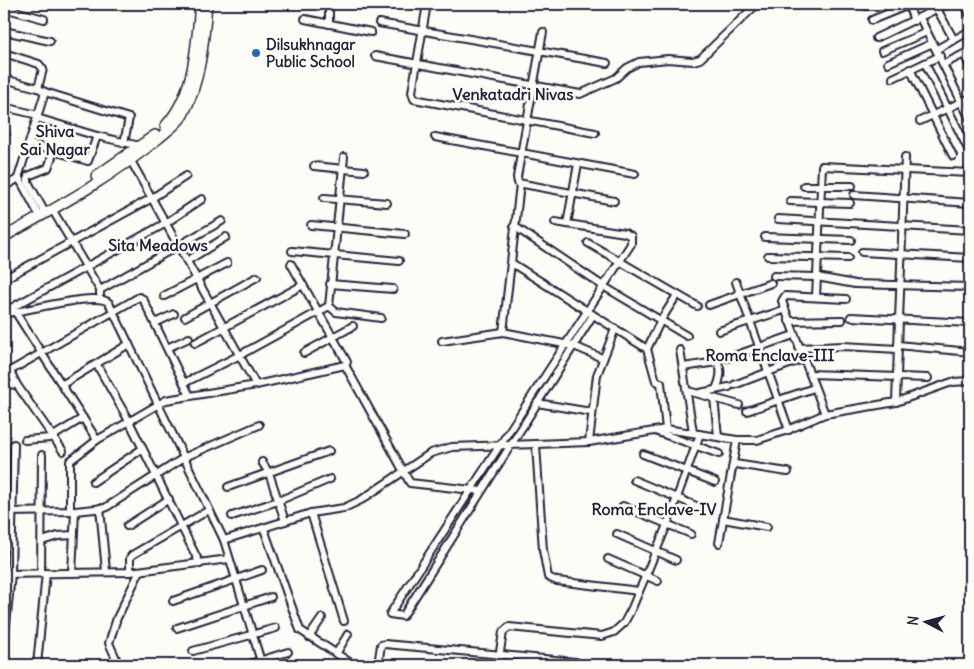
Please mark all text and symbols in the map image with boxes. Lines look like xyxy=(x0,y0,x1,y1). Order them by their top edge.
place label: Dilsukhnagar Public School xyxy=(266,35,356,71)
marker: Dilsukhnagar Public School xyxy=(250,47,262,59)
district label: Venkatadri Nivas xyxy=(453,84,573,104)
district label: Shiva Sai Nagar xyxy=(20,121,90,160)
district label: Sita Meadows xyxy=(108,235,208,255)
district label: Roma Enclave-III xyxy=(705,345,835,365)
district label: Roma Enclave-IV xyxy=(591,499,717,519)
north arrow xyxy=(902,596,952,646)
text: N xyxy=(904,615,923,626)

